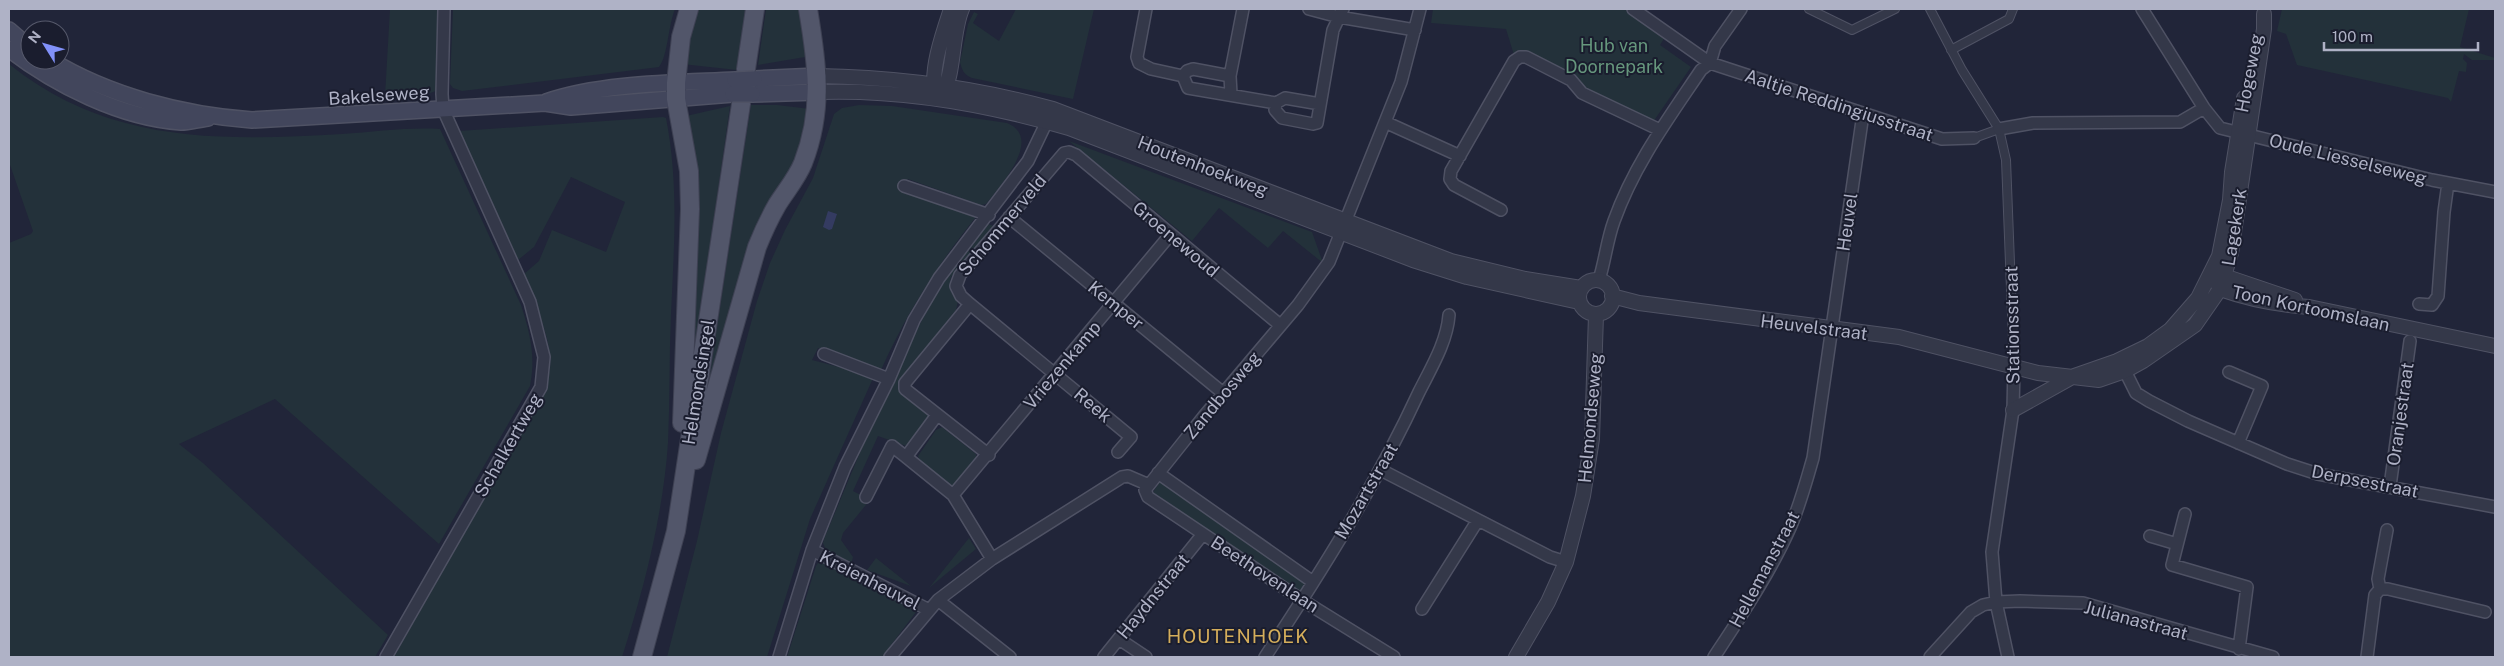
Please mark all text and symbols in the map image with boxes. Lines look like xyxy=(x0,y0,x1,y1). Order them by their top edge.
north arrow xyxy=(20,20,70,70)
scale bar xyxy=(2324,20,2478,52)
text: N xyxy=(25,28,44,46)
text: 100 m xyxy=(2332,28,2373,45)
street label: Hogeweg xyxy=(2231,32,2267,114)
park label: Hub van Doornepark xyxy=(1565,35,1663,77)
street label: Aaltje Reddingiusstraat xyxy=(1742,65,1936,145)
street label: Bakelseweg xyxy=(328,81,430,109)
street label: Oude Liesselseweg xyxy=(2267,129,2429,189)
street label: Houtenhoekweg xyxy=(1135,131,1271,201)
street label: Schommerveld xyxy=(954,170,1050,280)
street label: Lagekerk xyxy=(2218,187,2250,267)
street label: Heuvel xyxy=(1833,191,1861,253)
street label: Groenewoud xyxy=(1129,197,1223,281)
street label: Stationsstraat xyxy=(2000,266,2024,384)
street label: Kemper xyxy=(1084,276,1148,334)
street label: Toon Kortoomslaan xyxy=(2230,281,2392,335)
street label: Heuvelstraat xyxy=(1759,310,1869,344)
street label: Vriezenkamp xyxy=(1019,317,1105,413)
street label: Helmondsingel xyxy=(678,318,718,446)
street label: Zandbosweg xyxy=(1179,347,1265,443)
street label: Helmondseweg xyxy=(1574,352,1606,484)
street label: Oranjestraat xyxy=(2382,361,2418,467)
street label: Reek xyxy=(1070,383,1116,427)
street label: Schalkertweg xyxy=(470,389,546,501)
street label: Mozartstraat xyxy=(1330,439,1402,543)
street label: Derpsestraat xyxy=(2310,460,2420,502)
street label: Hellemanstraat xyxy=(1724,507,1804,631)
street label: Beethovenlaan xyxy=(1207,531,1323,617)
street label: Kreienheuvel xyxy=(816,546,924,614)
street label: Haydnstraat xyxy=(1112,549,1194,643)
street label: Julianastraat xyxy=(2082,596,2190,644)
district label: HOUTENHOEK xyxy=(1167,625,1309,647)

